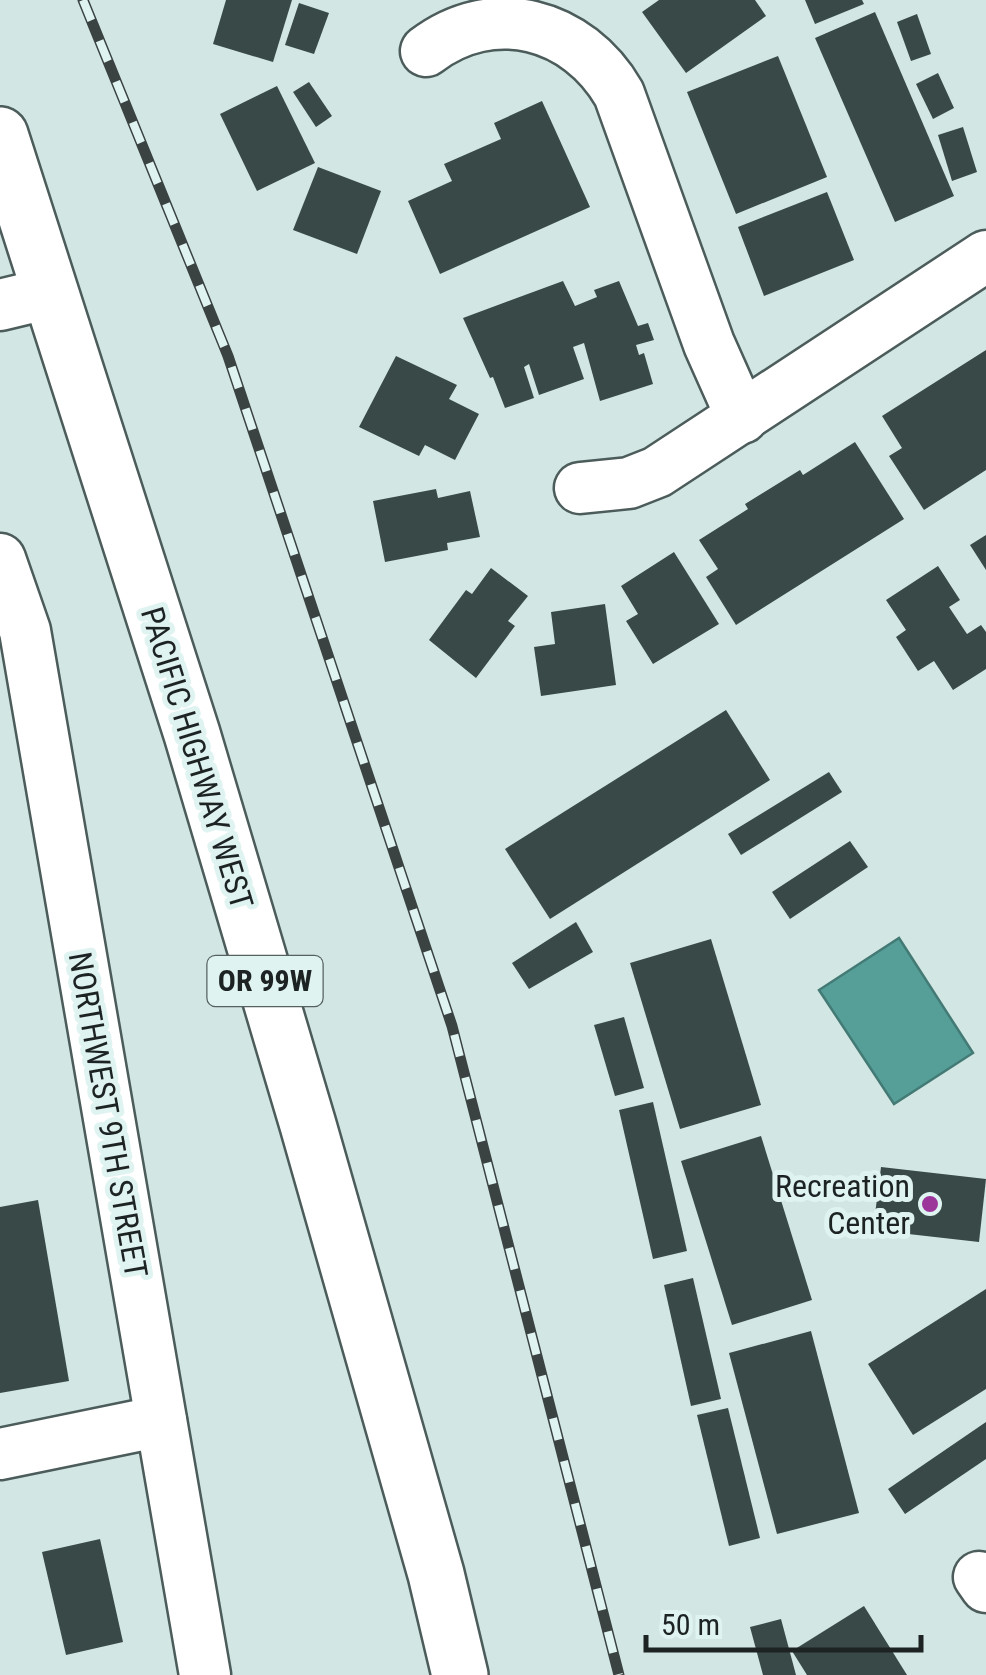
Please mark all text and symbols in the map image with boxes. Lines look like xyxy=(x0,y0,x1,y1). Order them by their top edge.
street label: PACIFIC HIGHWAY WEST xyxy=(133,602,261,914)
street label: NORTHWEST 9TH STREET xyxy=(61,949,155,1281)
road number: OR 99W xyxy=(208,956,322,1006)
place label: Recreation Center xyxy=(775,1167,910,1242)
marker: Recreation Center xyxy=(919,1193,941,1215)
scale bar xyxy=(646,1590,921,1652)
text: 50 m xyxy=(661,1607,720,1642)

